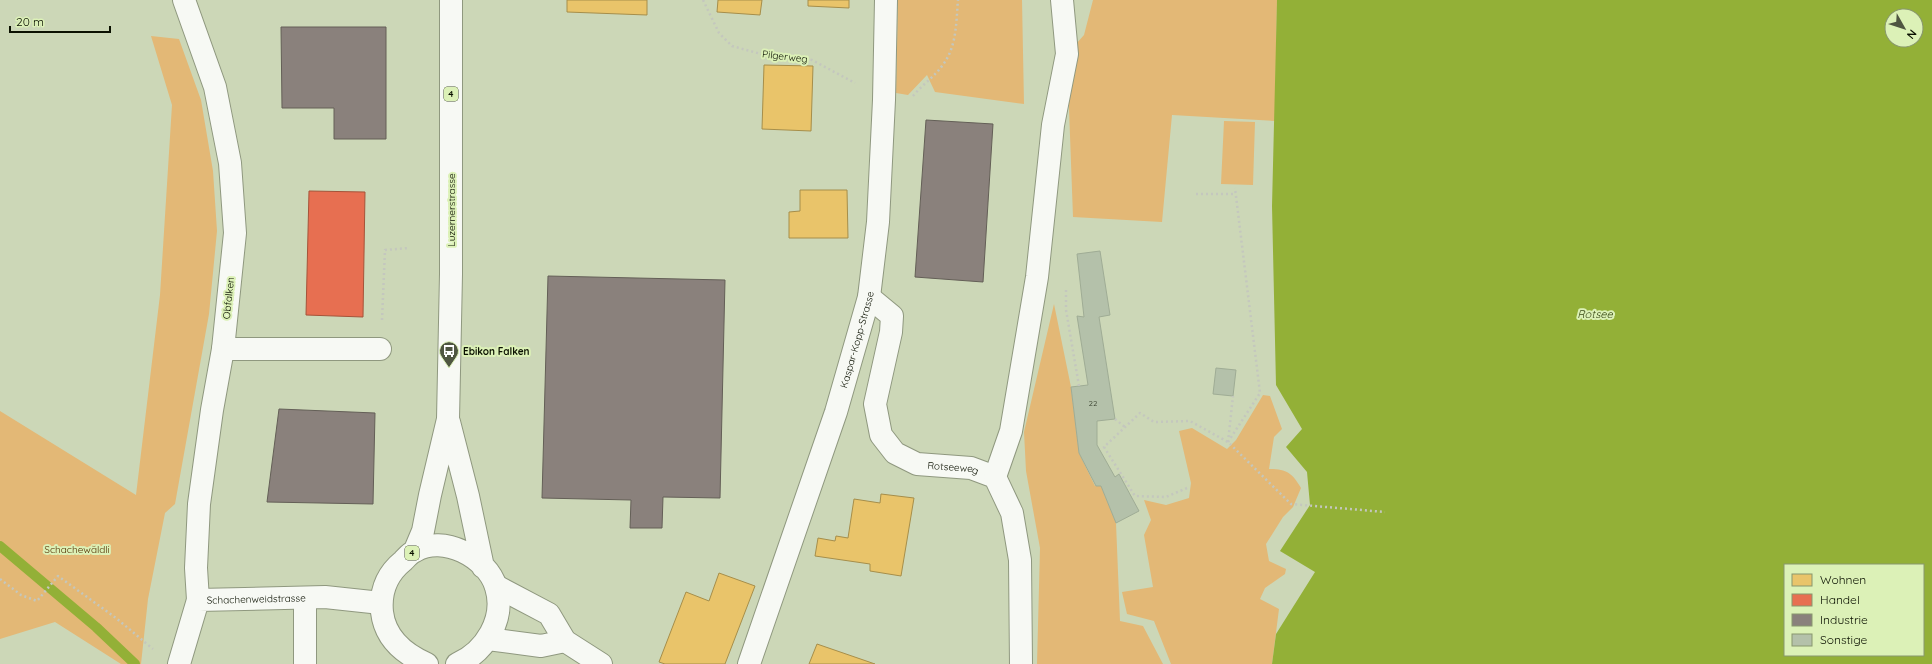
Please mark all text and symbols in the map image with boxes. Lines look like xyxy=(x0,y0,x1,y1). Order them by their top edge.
scale bar xyxy=(10,8,110,34)
north arrow xyxy=(1884,8,1924,48)
text: 20 m xyxy=(16,14,44,29)
text: N xyxy=(1904,27,1920,42)
street label: Pilgerweg xyxy=(761,47,808,66)
road number: 4 xyxy=(444,87,458,101)
street label: Luzernerstrasse xyxy=(445,173,458,247)
street label: Obfalken xyxy=(220,276,237,320)
street label: Kaspar-Kopp-Strasse xyxy=(837,290,877,389)
water label: Rotsee xyxy=(1577,307,1614,321)
bus stop icon: Ebikon Falken xyxy=(438,340,460,368)
place label: Ebikon Falken xyxy=(463,345,530,358)
house number: 22 xyxy=(1089,398,1098,408)
street label: Rotseeweg xyxy=(927,459,981,477)
park label: Schachewäldli xyxy=(44,543,110,556)
road number: 4 xyxy=(405,546,419,560)
legend xyxy=(1784,564,1924,656)
text: Wohnen xyxy=(1820,572,1866,587)
street label: Schachenweidstrasse xyxy=(206,591,306,607)
text: Handel xyxy=(1820,592,1860,607)
text: Industrie xyxy=(1820,612,1868,627)
text: Sonstige xyxy=(1820,632,1867,647)

